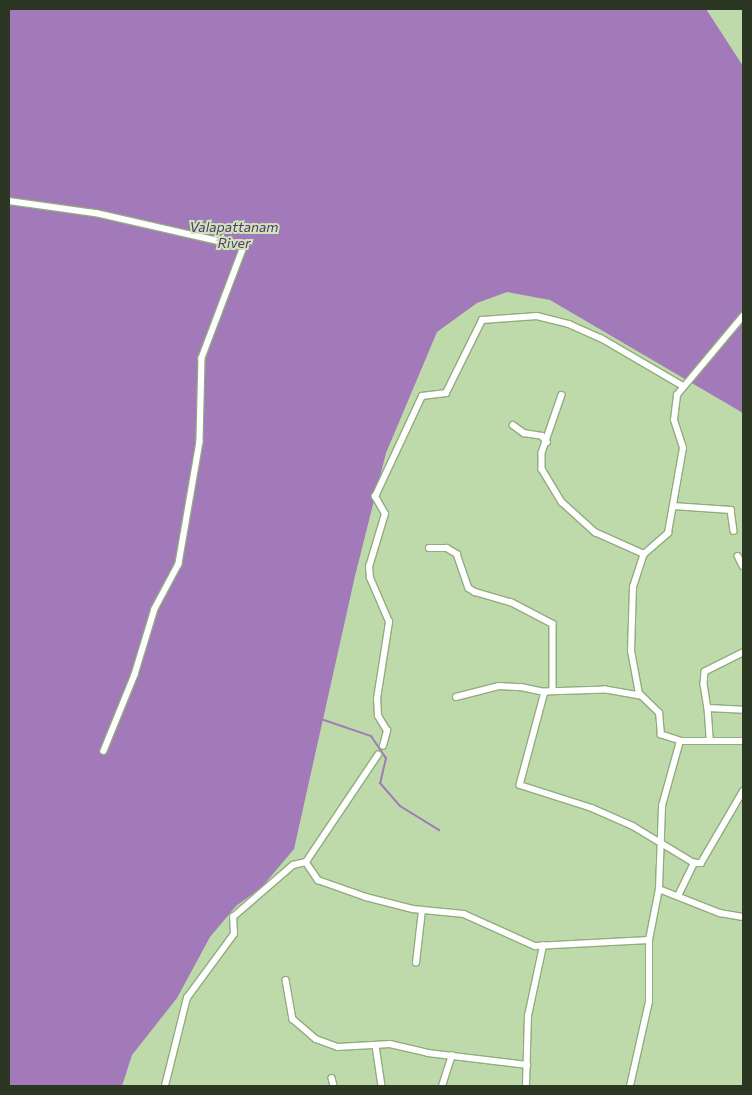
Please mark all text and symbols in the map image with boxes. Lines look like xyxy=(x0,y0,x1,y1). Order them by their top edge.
water label: Valapattanam River xyxy=(189,219,279,252)

